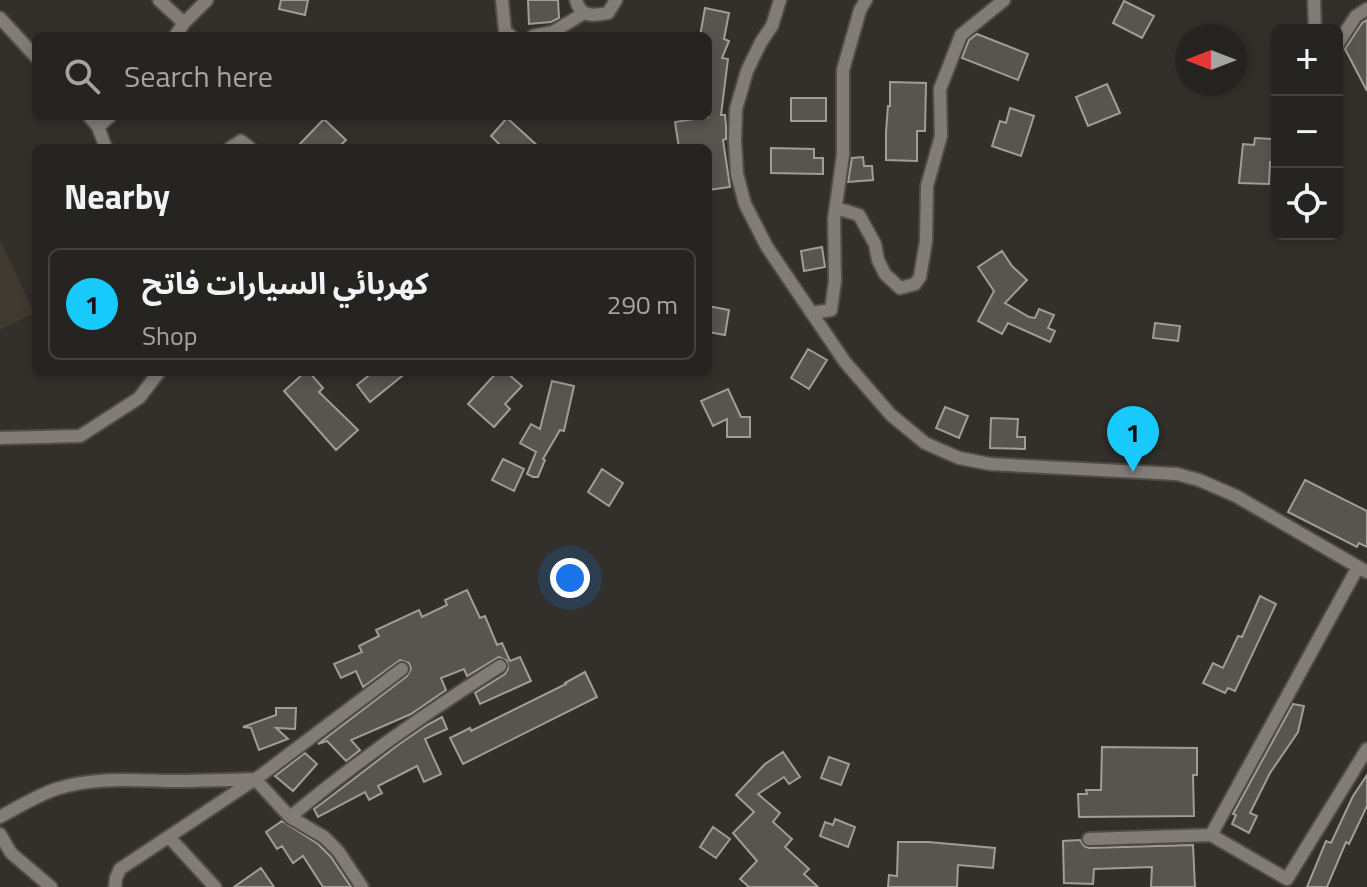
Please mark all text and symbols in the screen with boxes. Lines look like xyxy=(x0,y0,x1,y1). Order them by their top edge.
north arrow xyxy=(1175,24,1247,96)
map controls xyxy=(1271,24,1343,240)
button: + xyxy=(1271,24,1343,96)
search box xyxy=(32,32,712,120)
text: Search here xyxy=(124,53,273,99)
icon: search xyxy=(60,54,104,98)
button: − xyxy=(1271,96,1343,168)
button: locate xyxy=(1271,168,1343,240)
text: Nearby xyxy=(64,170,170,222)
text: كهربائي السيارات فاتح xyxy=(142,260,429,306)
text: 1 xyxy=(85,285,99,324)
text: 290 m xyxy=(607,285,678,324)
text: Shop xyxy=(142,316,197,355)
pin: 1 xyxy=(1107,406,1159,472)
your location xyxy=(550,558,590,598)

